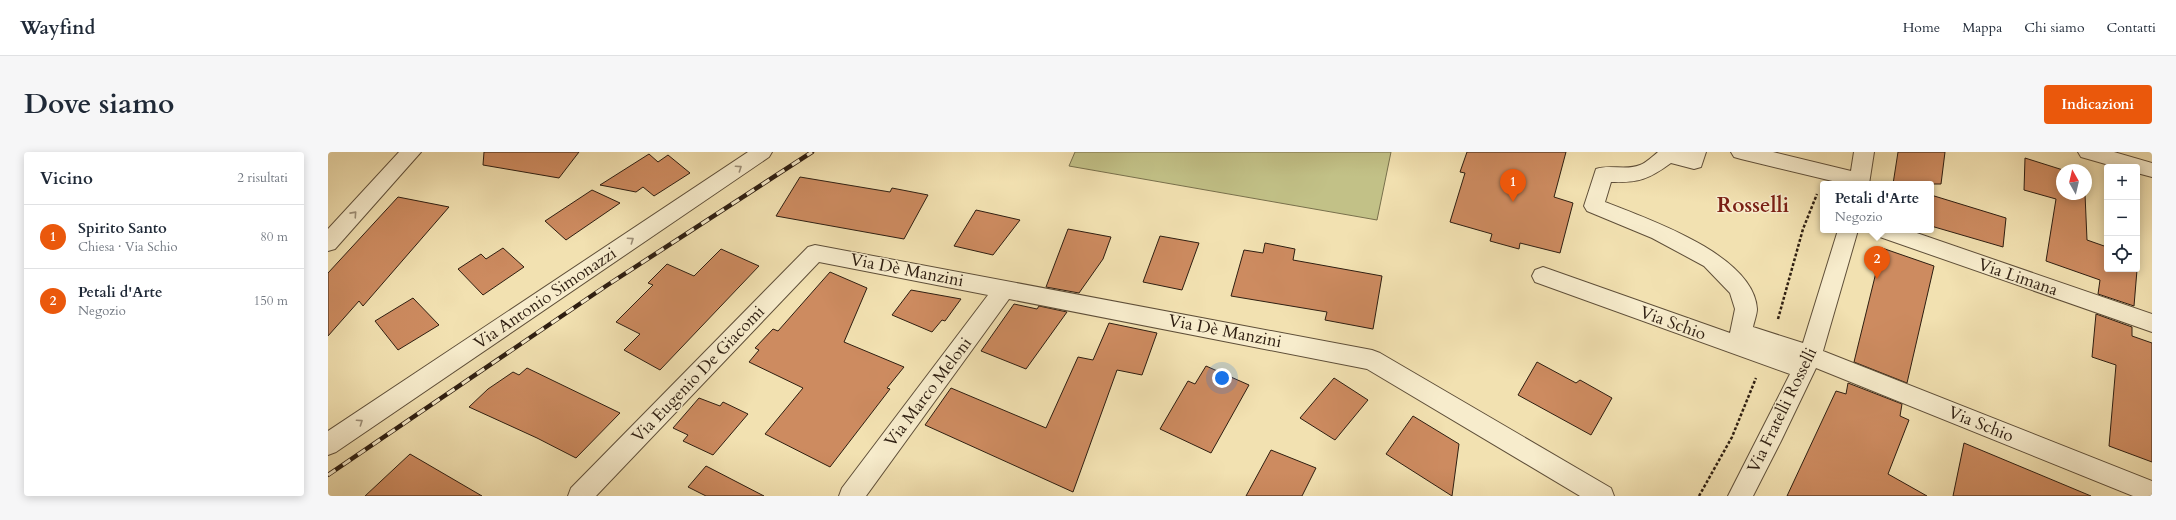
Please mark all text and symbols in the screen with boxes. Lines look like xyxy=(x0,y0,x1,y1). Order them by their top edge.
text: Wayfind xyxy=(20,15,95,41)
text: Home xyxy=(1903,18,1940,37)
text: Mappa xyxy=(1962,18,2002,37)
text: Chi siamo xyxy=(2024,18,2085,37)
text: Contatti xyxy=(2107,18,2156,37)
text: Dove siamo xyxy=(24,85,174,123)
button: Indicazioni xyxy=(2044,85,2152,124)
north arrow xyxy=(2056,164,2092,200)
map controls xyxy=(2104,164,2140,272)
button: + xyxy=(2104,164,2140,200)
one-way arrow xyxy=(735,165,742,173)
text: Vicino xyxy=(40,167,93,190)
text: 2 risultati xyxy=(237,169,288,187)
pin: 1 xyxy=(1500,169,1526,202)
popup xyxy=(1820,181,1934,233)
text: Petali d'Arte xyxy=(1835,188,1919,208)
district label: Rosselli xyxy=(1717,191,1790,220)
button: − xyxy=(2104,200,2140,236)
text: Negozio xyxy=(1835,208,1883,226)
one-way arrow xyxy=(350,211,357,219)
text: Spirito Santo xyxy=(78,218,167,238)
text: 1 xyxy=(50,228,56,246)
text: 80 m xyxy=(260,228,288,246)
button: locate xyxy=(2104,236,2140,272)
one-way arrow xyxy=(627,237,634,245)
text: Chiesa · Via Schio xyxy=(78,238,177,256)
street label: Via Antonio Simonazzi xyxy=(469,242,621,354)
pin: 2 xyxy=(1864,246,1890,279)
street label: Via Dè Manzini xyxy=(848,248,966,292)
street label: Via Limana xyxy=(1975,253,2062,302)
text: Petali d'Arte xyxy=(78,282,162,302)
text: 2 xyxy=(50,292,56,310)
text: 150 m xyxy=(254,292,288,310)
street label: Via Eugenio De Giacomi xyxy=(626,300,770,448)
street label: Via Schio xyxy=(1637,300,1709,346)
text: Negozio xyxy=(78,302,126,320)
street label: Via Dè Manzini xyxy=(1166,309,1284,353)
street label: Via Marco Meloni xyxy=(879,332,977,452)
street label: Via Fratelli Rosselli xyxy=(1742,343,1822,477)
your location xyxy=(1212,368,1232,388)
street label: Via Schio xyxy=(1945,400,2017,448)
one-way arrow xyxy=(356,420,363,427)

